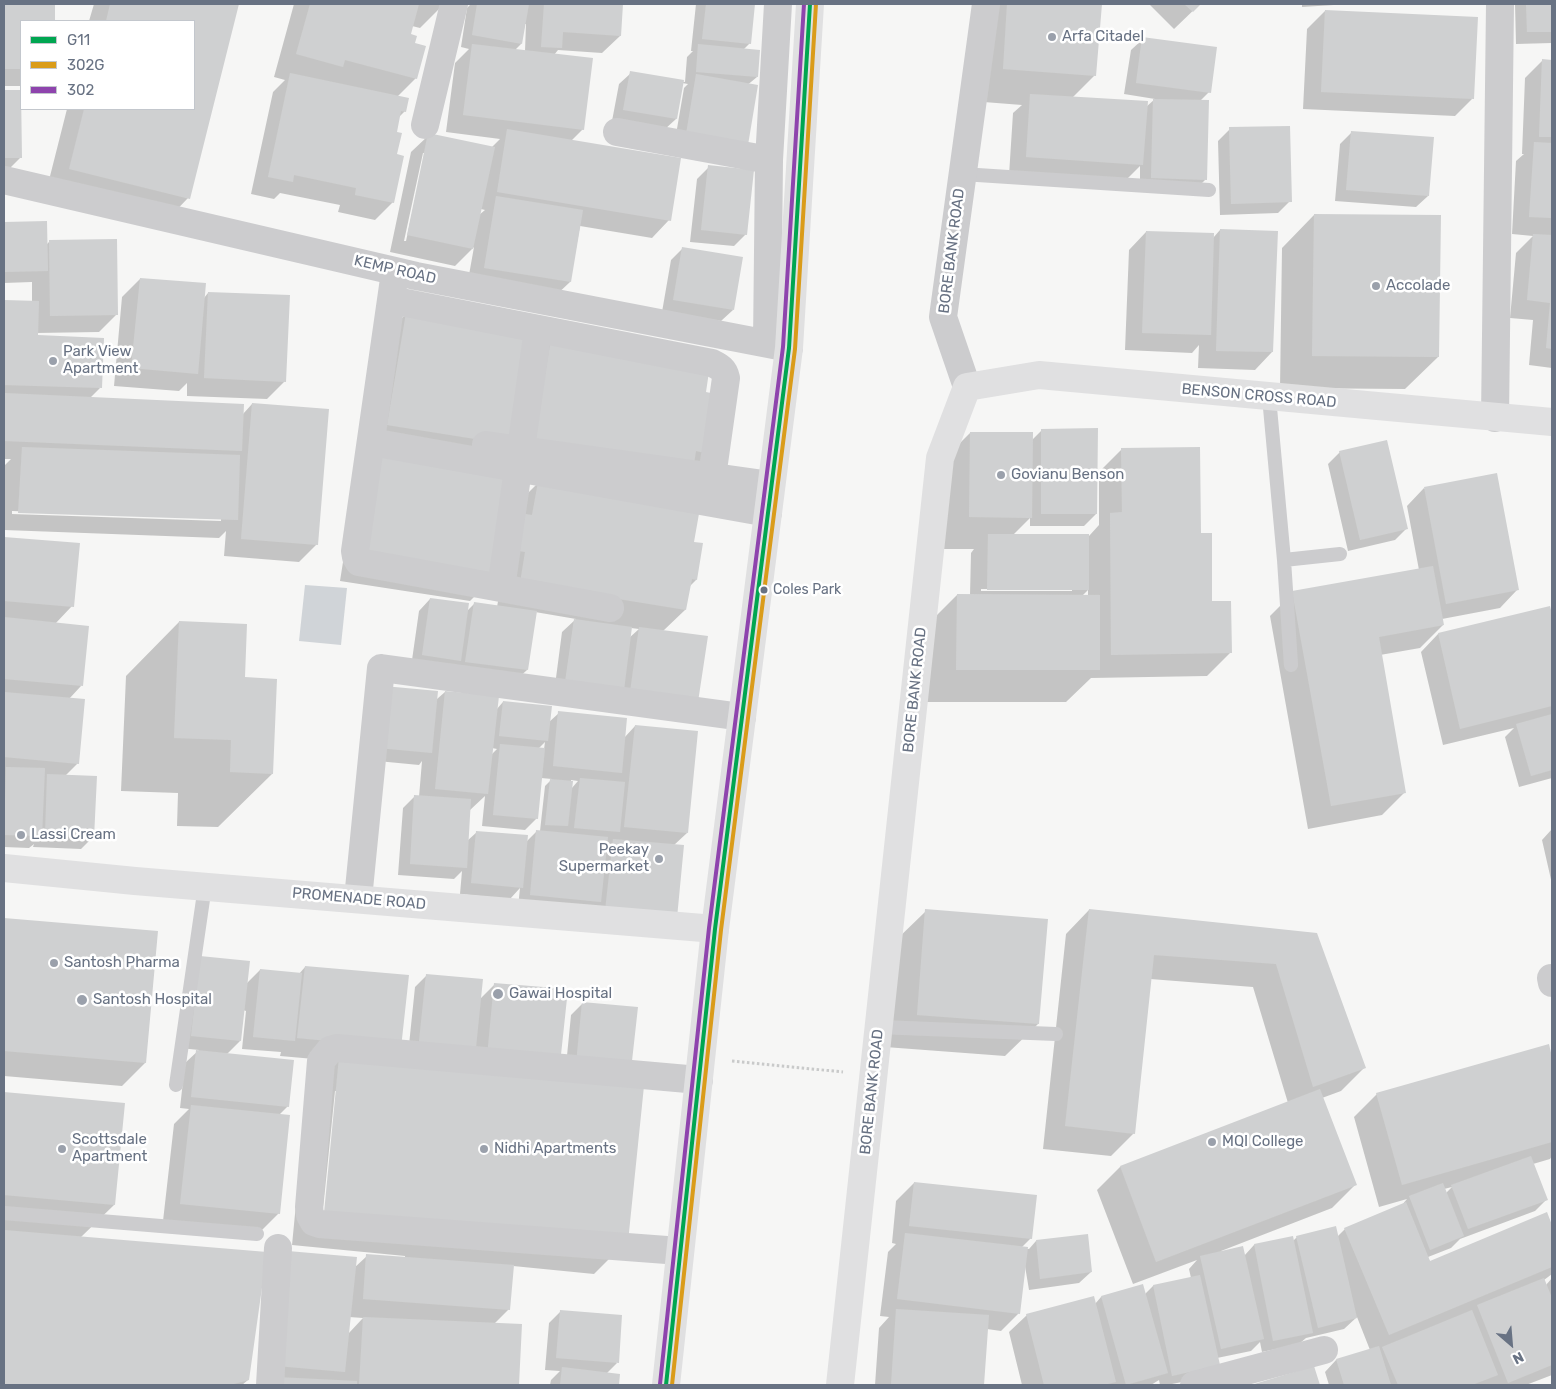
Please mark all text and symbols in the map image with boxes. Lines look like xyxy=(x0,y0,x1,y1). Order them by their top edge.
legend xyxy=(20,20,195,110)
place label: Arfa Citadel xyxy=(1062,28,1144,46)
text: G11 xyxy=(67,31,90,49)
marker: Arfa Citadel xyxy=(1046,31,1058,43)
text: 302G xyxy=(67,56,105,74)
text: 302 xyxy=(67,81,94,99)
street label: BORE BANK ROAD xyxy=(935,187,969,315)
street label: KEMP ROAD xyxy=(352,252,438,288)
place label: Accolade xyxy=(1386,277,1450,295)
marker: Accolade xyxy=(1370,280,1382,292)
place label: Park View Apartment xyxy=(63,343,138,378)
marker: Park View Apartment xyxy=(47,355,59,367)
street label: BENSON CROSS ROAD xyxy=(1181,380,1337,412)
place label: Govianu Benson xyxy=(1011,466,1124,484)
marker: Govianu Benson xyxy=(995,469,1007,481)
place label: Coles Park xyxy=(773,582,841,598)
marker: Coles Park xyxy=(759,585,769,595)
street label: BORE BANK ROAD xyxy=(899,626,931,754)
place label: Lassi Cream xyxy=(31,826,116,844)
marker: Lassi Cream xyxy=(15,829,27,841)
place label: Peekay Supermarket xyxy=(559,841,649,876)
marker: Peekay Supermarket xyxy=(653,853,665,865)
street label: PROMENADE ROAD xyxy=(291,884,427,914)
place label: Santosh Pharma xyxy=(64,954,180,972)
marker: Santosh Pharma xyxy=(48,957,60,969)
place label: Gawai Hospital xyxy=(509,985,612,1003)
marker: Gawai Hospital xyxy=(491,987,505,1001)
place label: Santosh Hospital xyxy=(93,991,212,1009)
marker: Santosh Hospital xyxy=(75,993,89,1007)
street label: BORE BANK ROAD xyxy=(856,1028,888,1156)
place label: Scottsdale Apartment xyxy=(72,1131,147,1166)
place label: MQI College xyxy=(1222,1133,1303,1151)
marker: MQI College xyxy=(1206,1136,1218,1148)
place label: Nidhi Apartments xyxy=(494,1140,616,1158)
marker: Scottsdale Apartment xyxy=(56,1143,68,1155)
marker: Nidhi Apartments xyxy=(478,1143,490,1155)
north arrow xyxy=(1486,1319,1536,1369)
text: N xyxy=(1510,1348,1526,1368)

